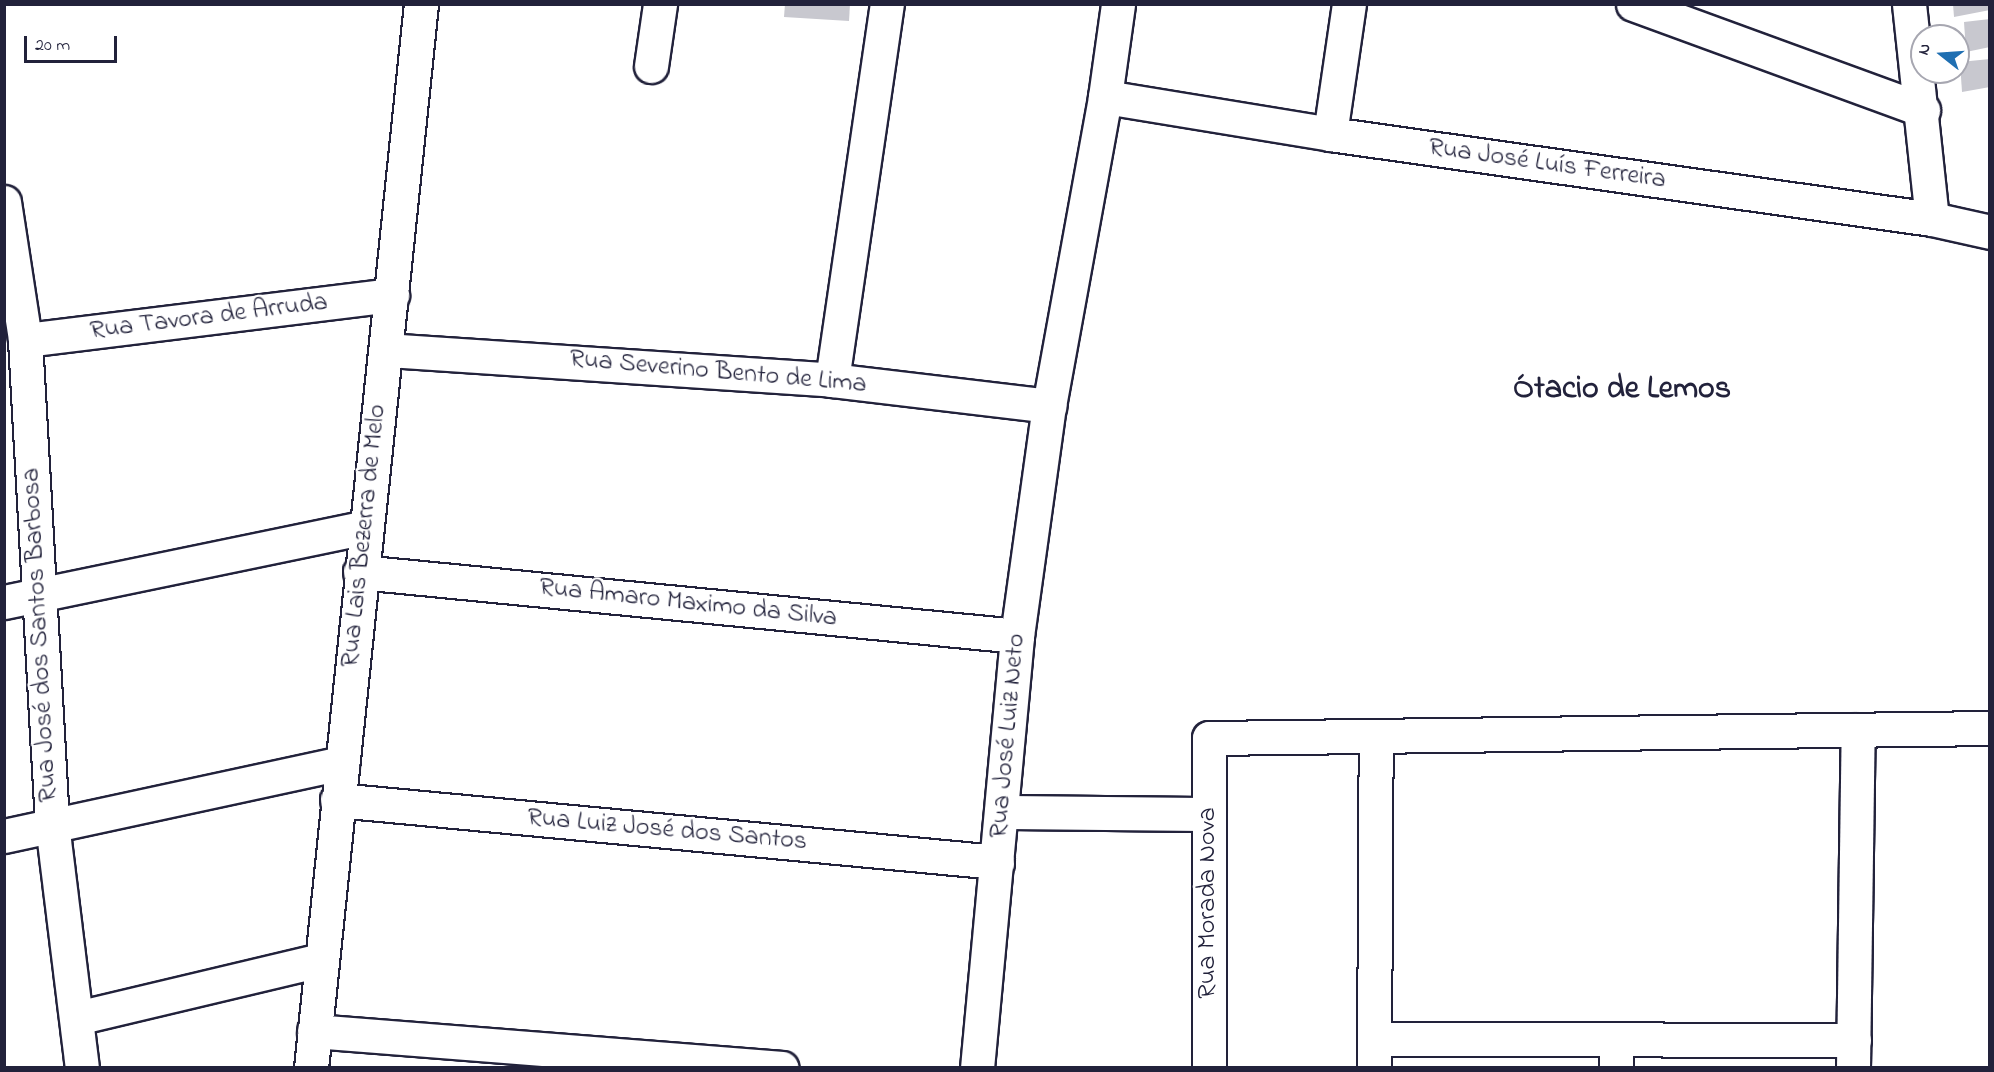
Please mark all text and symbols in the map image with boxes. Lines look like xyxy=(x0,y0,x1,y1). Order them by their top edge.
scale bar xyxy=(27,24,120,62)
north arrow xyxy=(1910,24,1970,84)
text: 20 m xyxy=(35,33,70,59)
text: N xyxy=(1912,41,1938,58)
street label: Rua José Luís Ferreira xyxy=(1426,133,1668,197)
street label: Rua Tavora de Arruda xyxy=(88,288,330,348)
street label: Rua Severino Bento de Lima xyxy=(568,344,868,402)
district label: Ótacio de Lemos xyxy=(1513,371,1731,409)
street label: Rua Lais Bezerra de Melo xyxy=(336,403,394,669)
street label: Rua José dos Santos Barbosa xyxy=(17,467,65,803)
street label: Rua Amaro Maximo da Silva xyxy=(538,573,838,635)
street label: Rua José Luiz Neto xyxy=(985,632,1033,840)
street label: Rua Luiz José dos Santos xyxy=(526,803,808,859)
street label: Rua Morada Nova xyxy=(1193,807,1225,999)

